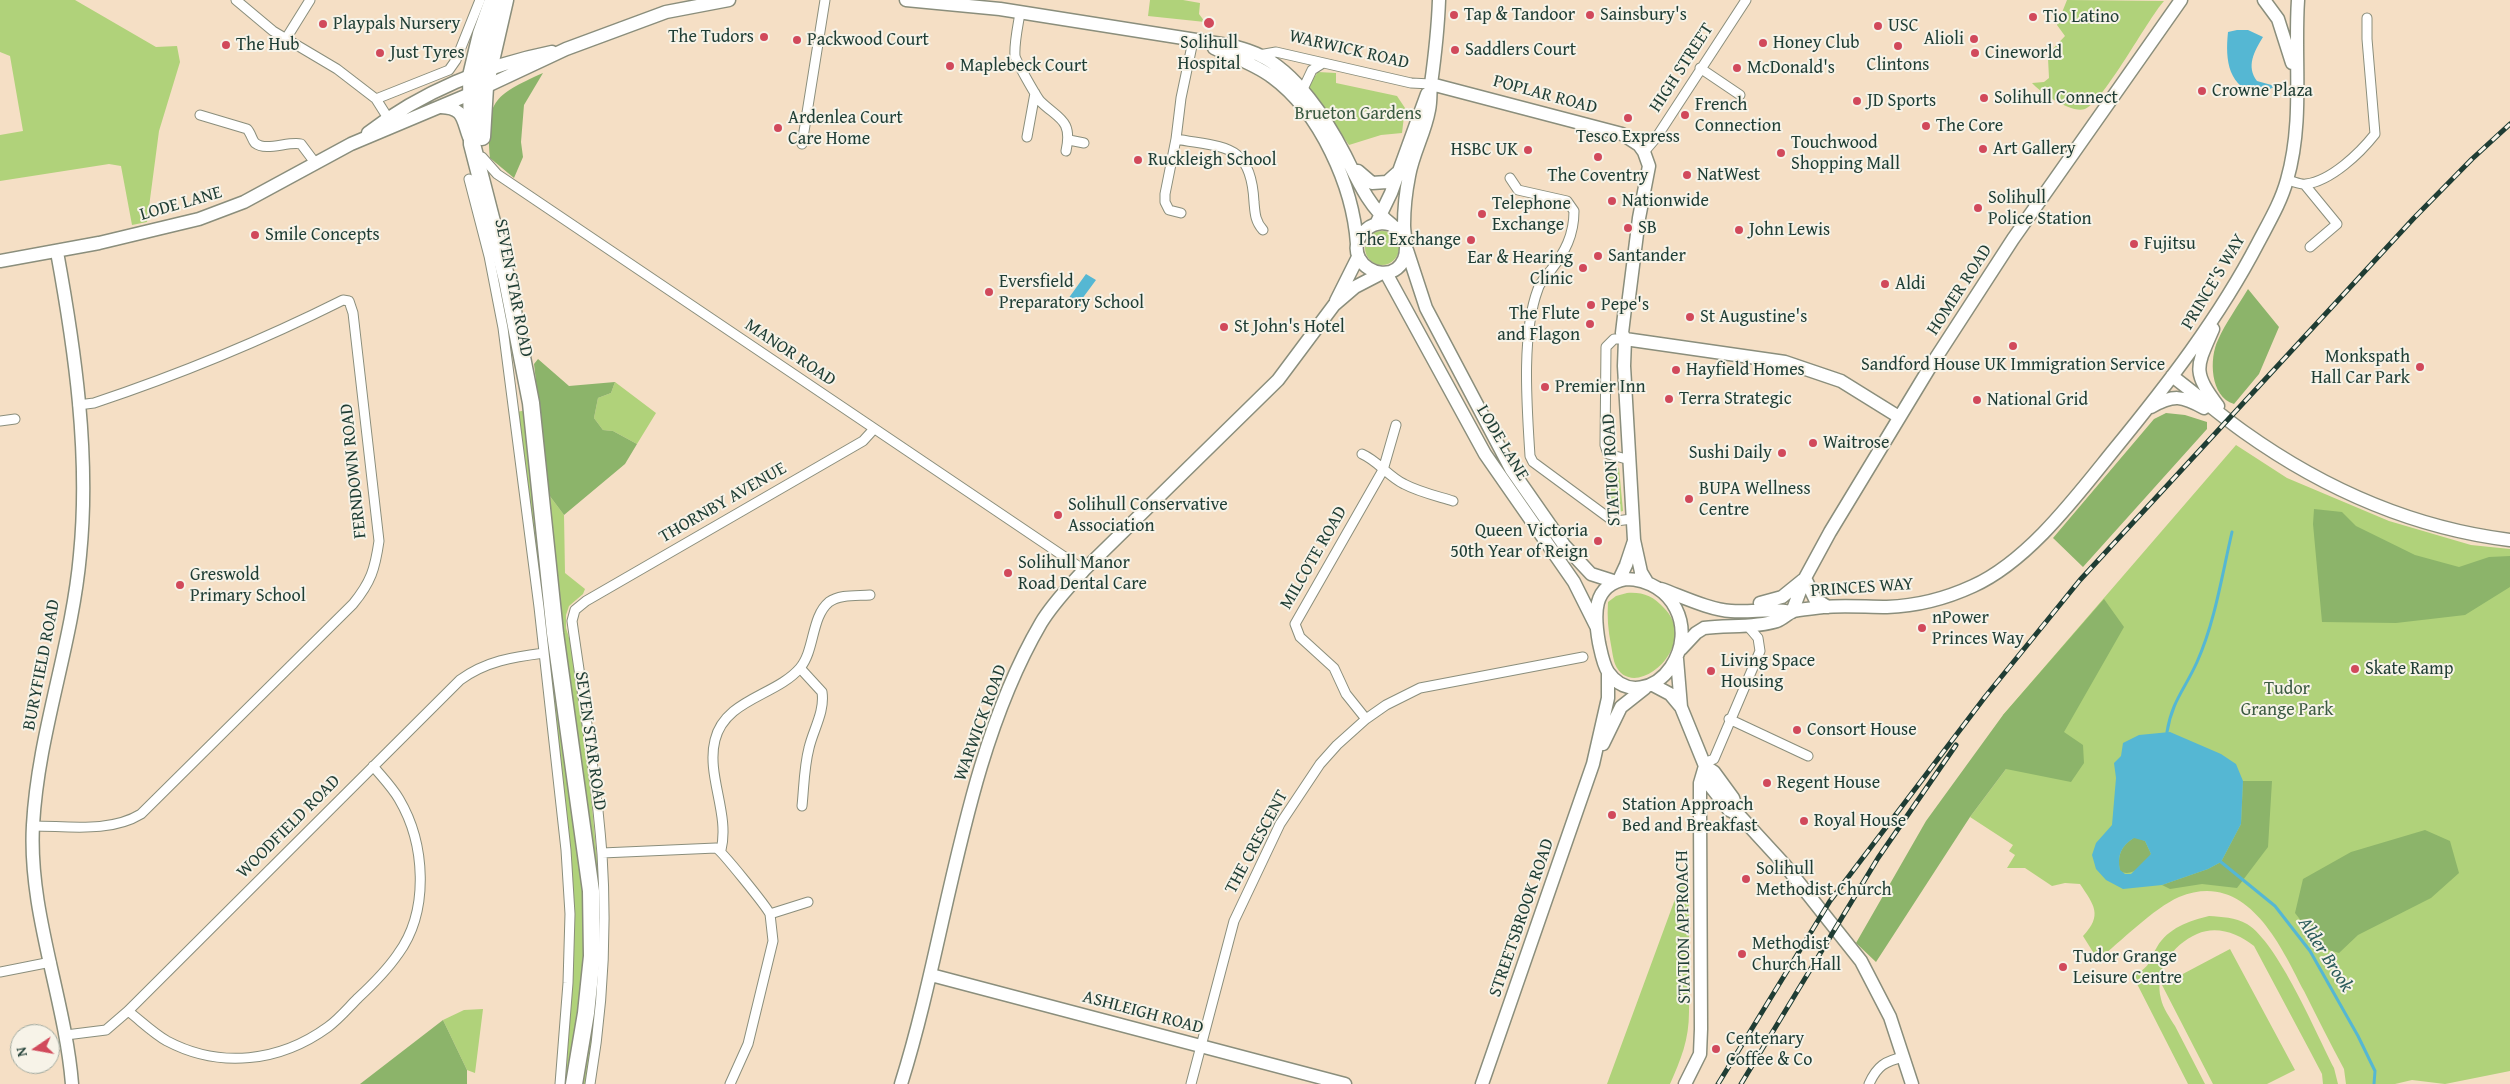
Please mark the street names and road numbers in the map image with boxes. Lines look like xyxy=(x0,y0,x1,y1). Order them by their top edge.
street label: HIGH STREET xyxy=(1645,20,1719,116)
street label: WARWICK ROAD xyxy=(1287,26,1411,74)
street label: POPLAR ROAD xyxy=(1491,71,1599,119)
street label: LODE LANE xyxy=(138,182,224,226)
street label: SEVEN STAR ROAD xyxy=(489,217,537,359)
street label: PRINCE'S WAY xyxy=(2177,230,2251,334)
street label: HOMER ROAD xyxy=(1923,241,1997,339)
street label: MANOR ROAD xyxy=(740,315,840,391)
street label: LODE LANE xyxy=(1471,401,1533,485)
street label: FERNDOWN ROAD xyxy=(336,402,372,540)
street label: STATION ROAD xyxy=(1598,413,1626,527)
street label: THORNBY AVENUE xyxy=(656,458,790,548)
street label: MILCOTE ROAD xyxy=(1276,503,1352,613)
street label: PRINCES WAY xyxy=(1810,574,1914,602)
street label: BURYFIELD ROAD xyxy=(19,598,65,732)
street label: WARWICK ROAD xyxy=(950,662,1012,784)
street label: SEVEN STAR ROAD xyxy=(570,670,610,812)
street label: WOODFIELD ROAD xyxy=(233,771,345,883)
street label: THE CRESCENT xyxy=(1221,787,1293,897)
street label: STREETSBROOK ROAD xyxy=(1485,836,1559,1000)
street label: STATION APPROACH xyxy=(1672,850,1696,1004)
street label: ASHLEIGH ROAD xyxy=(1080,986,1206,1040)

